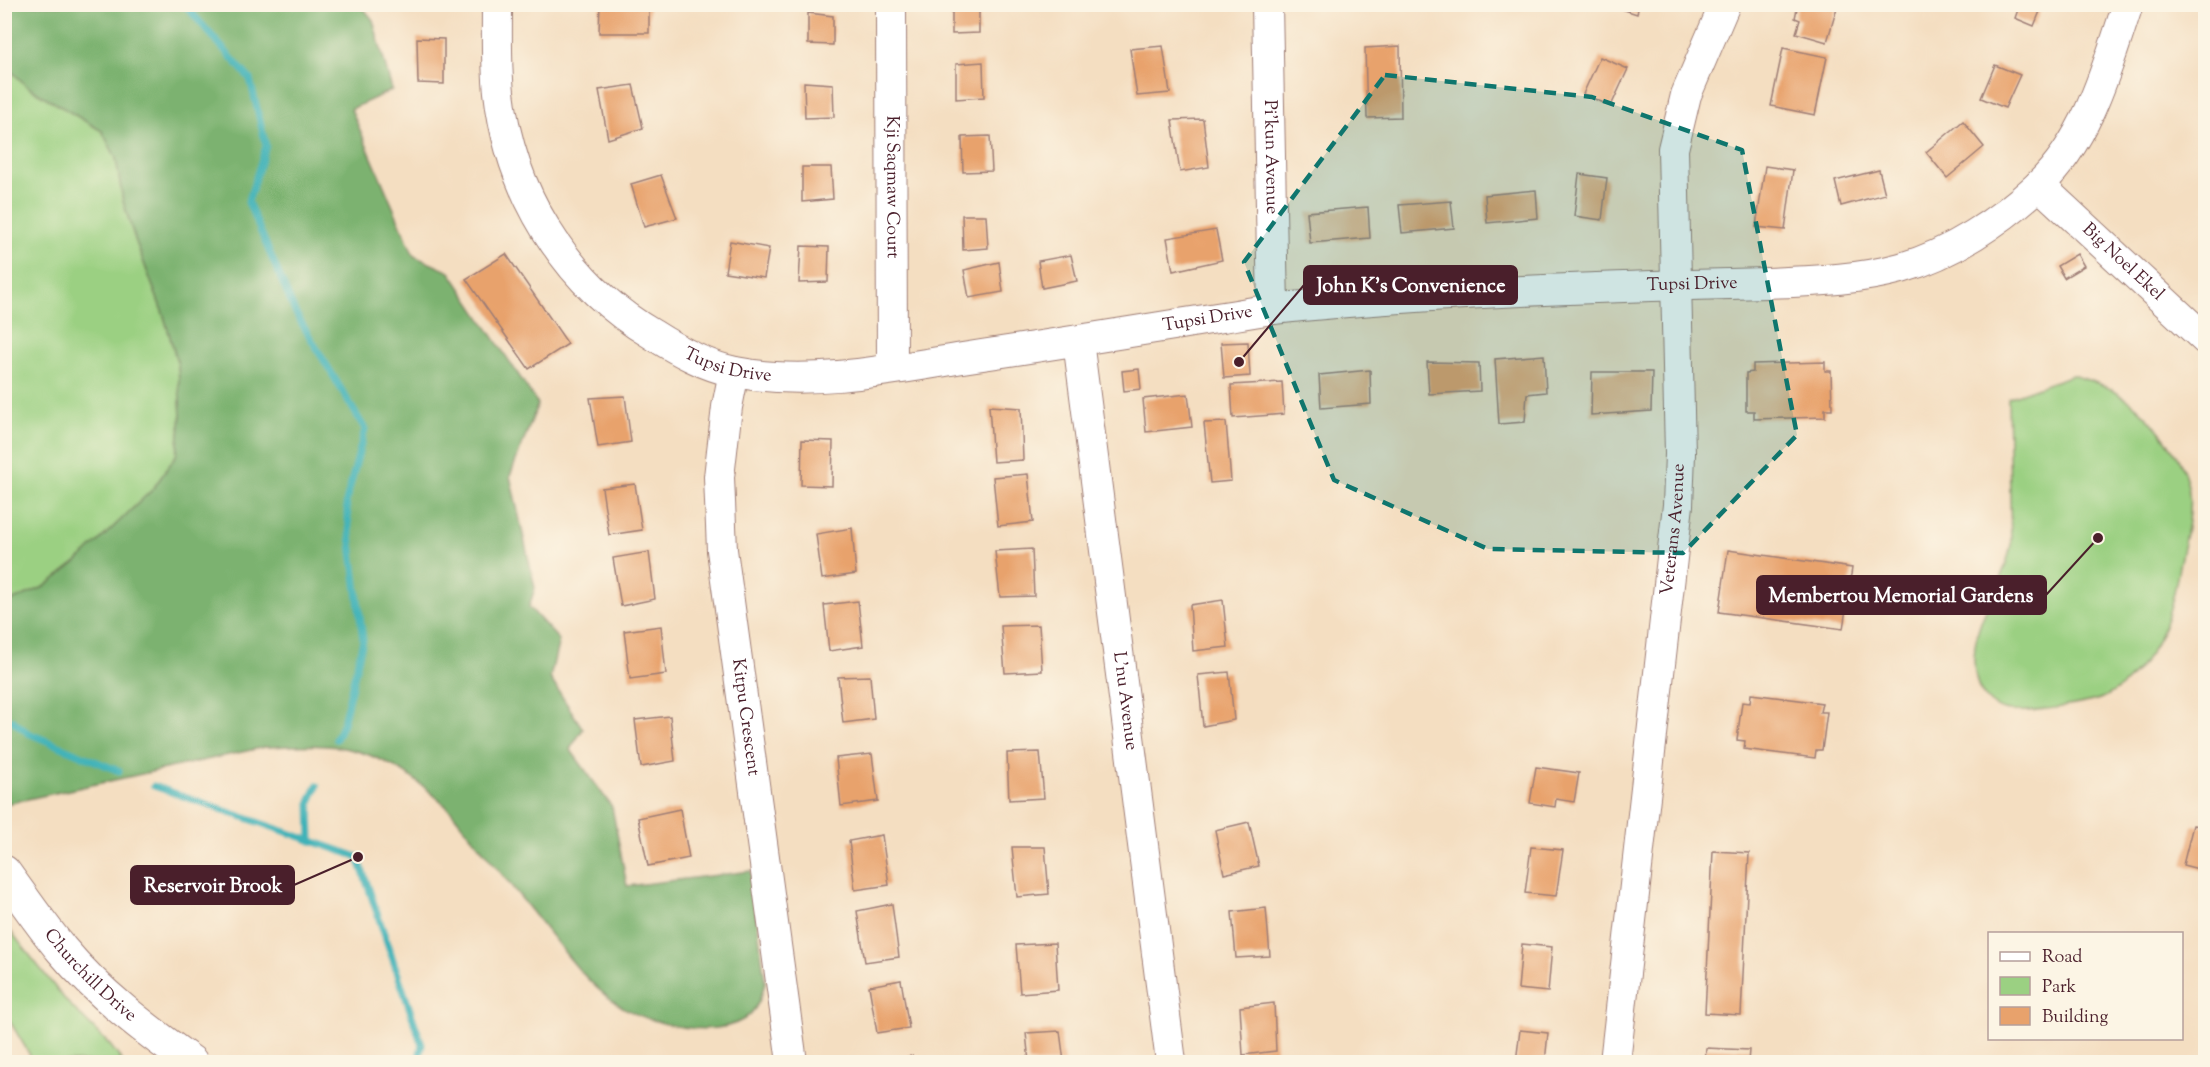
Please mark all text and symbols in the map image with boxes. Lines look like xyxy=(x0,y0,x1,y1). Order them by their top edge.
street label: Pi'kun Avenue xyxy=(1256,99,1284,215)
street label: Kji Saqmaw Court xyxy=(878,115,905,259)
street label: Big Noel Ekel xyxy=(2076,218,2170,308)
callout: John K's Convenience xyxy=(1304,266,1517,304)
street label: Tupsi Drive xyxy=(1646,271,1738,299)
text: John K's Convenience xyxy=(1315,273,1505,302)
street label: Tupsi Drive xyxy=(1161,299,1255,340)
street label: Tupsi Drive xyxy=(679,342,773,390)
street label: Veterans Avenue xyxy=(1655,463,1693,597)
callout: Membertou Memorial Gardens xyxy=(1757,576,2046,614)
text: Membertou Memorial Gardens xyxy=(1769,583,2034,612)
street label: L'nu Avenue xyxy=(1105,650,1144,752)
street label: Kitpu Crescent xyxy=(724,657,766,777)
callout: Reservoir Brook xyxy=(131,866,294,904)
text: Reservoir Brook xyxy=(144,873,282,902)
street label: Churchill Drive xyxy=(37,923,142,1029)
legend xyxy=(1988,932,2183,1040)
text: Road xyxy=(2042,945,2082,971)
text: Park xyxy=(2042,975,2077,1001)
text: Building xyxy=(2042,1005,2108,1031)

